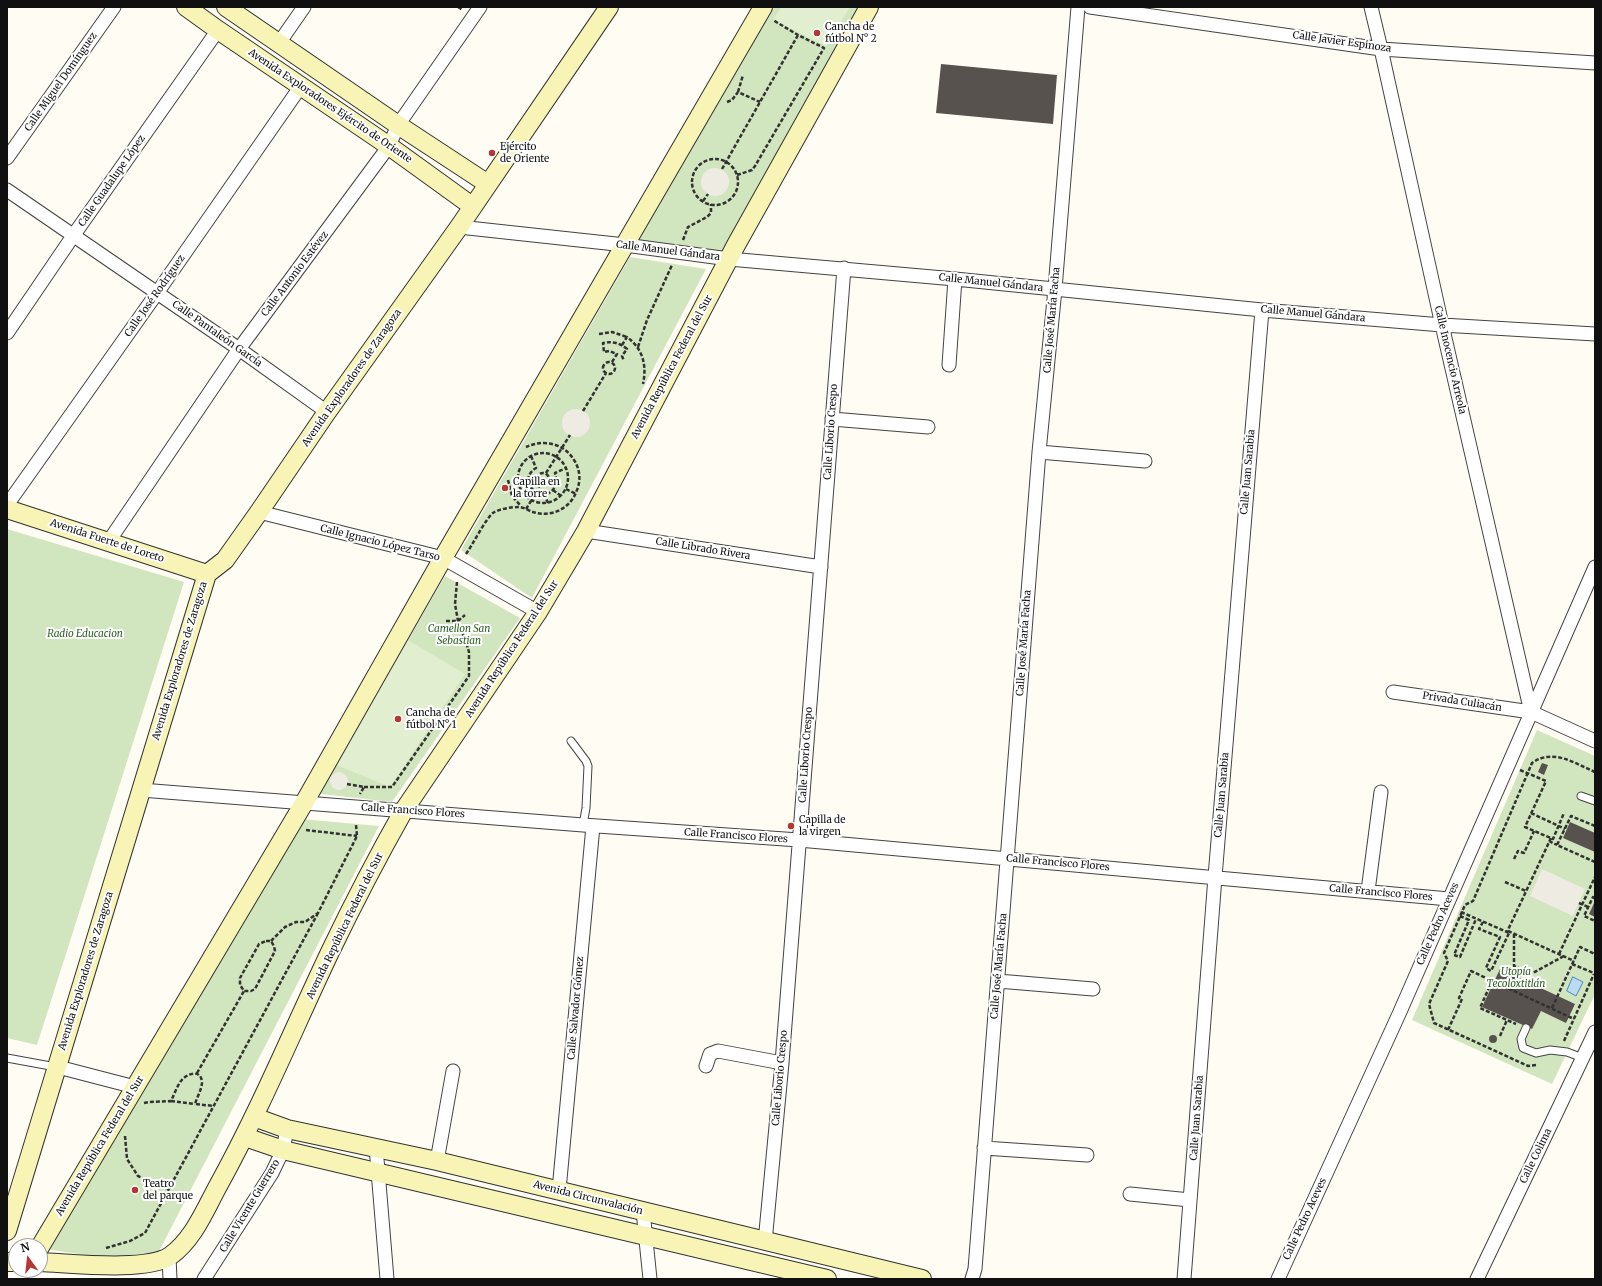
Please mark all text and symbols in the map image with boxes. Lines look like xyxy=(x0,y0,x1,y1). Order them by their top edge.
place label: Cancha de fútbol N° 2 xyxy=(825,21,877,44)
marker: Cancha de fútbol N° 2 xyxy=(812,28,822,38)
street label: Calle Javier Espinoza xyxy=(1292,29,1392,55)
street label: Calle Miguel Domínguez xyxy=(22,30,100,134)
street label: Avenida Exploradores Ejército de Oriente xyxy=(246,47,414,165)
street label: Calle Guadalupe López xyxy=(76,133,148,229)
place label: Ejército de Oriente xyxy=(500,141,549,164)
marker: Ejército de Oriente xyxy=(487,148,497,158)
street label: Calle Antonio Estévez xyxy=(259,229,331,319)
street label: Calle Manuel Gándara xyxy=(615,239,721,263)
street label: Calle José Rodríguez xyxy=(122,253,188,339)
street label: Calle José María Facha xyxy=(1041,267,1063,373)
street label: Calle Manuel Gándara xyxy=(938,272,1044,294)
street label: Avenida República Federal del Sur xyxy=(629,293,715,441)
street label: Calle Pantaleón García xyxy=(170,298,264,370)
street label: Calle Manuel Gándara xyxy=(1260,303,1366,325)
street label: Calle Inocencio Arreola xyxy=(1432,305,1468,415)
street label: Avenida Exploradores de Zaragoza xyxy=(300,307,404,449)
street label: Calle Liborio Crespo xyxy=(822,384,840,480)
street label: Calle Juan Sarabia xyxy=(1238,429,1258,515)
place label: Capilla en la torre xyxy=(513,476,560,500)
marker: Capilla en la torre xyxy=(500,483,510,493)
street label: Avenida Fuerte de Loreto xyxy=(49,517,165,565)
street label: Calle Ignacio López Tarso xyxy=(319,522,441,564)
street label: Calle Librado Rivera xyxy=(655,536,751,562)
street label: Avenida República Federal del Sur xyxy=(463,578,561,720)
street label: Avenida Exploradores de Zaragoza xyxy=(150,580,210,742)
street label: Calle José María Facha xyxy=(1014,590,1034,696)
park label: Camellon San Sebastian xyxy=(428,623,490,646)
park label: Radio Educacion xyxy=(47,628,123,640)
street label: Privada Culiacán xyxy=(1421,690,1503,714)
place label: Cancha de fútbol N° 1 xyxy=(406,707,456,730)
street label: Calle Liborio Crespo xyxy=(797,707,815,803)
marker: Cancha de fútbol N° 1 xyxy=(393,714,403,724)
street label: Calle Juan Sarabia xyxy=(1212,752,1232,838)
street label: Calle Francisco Flores xyxy=(361,801,465,821)
place label: Capilla de la virgen xyxy=(799,814,845,838)
marker: Capilla de la virgen xyxy=(786,821,796,831)
street label: Calle Francisco Flores xyxy=(684,826,788,846)
street label: Avenida República Federal del Sur xyxy=(304,851,386,1001)
street label: Calle Francisco Flores xyxy=(1006,852,1110,874)
street label: Calle Pedro Aceves xyxy=(1414,881,1462,967)
street label: Calle Francisco Flores xyxy=(1329,882,1433,904)
street label: Avenida Exploradores de Zaragoza xyxy=(56,890,116,1052)
street label: Calle José María Facha xyxy=(988,913,1010,1019)
street label: Calle Salvador Gómez xyxy=(565,956,587,1060)
park label: Utopía Tecoloxtitlán xyxy=(1487,966,1545,990)
street label: Calle Liborio Crespo xyxy=(770,1030,790,1126)
street label: Avenida República Federal del Sur xyxy=(53,1074,147,1218)
street label: Calle Juan Sarabia xyxy=(1188,1075,1206,1161)
street label: Calle Colima xyxy=(1518,1127,1554,1185)
street label: Calle Vicente Guerrero xyxy=(217,1157,283,1255)
street label: Calle Pedro Aceves xyxy=(1281,1176,1329,1262)
place label: Teatro del parque xyxy=(143,1178,193,1202)
street label: Avenida Circunvalación xyxy=(532,1179,644,1217)
marker: Teatro del parque xyxy=(130,1185,140,1195)
north arrow xyxy=(8,1238,48,1278)
text: N xyxy=(19,1239,31,1255)

